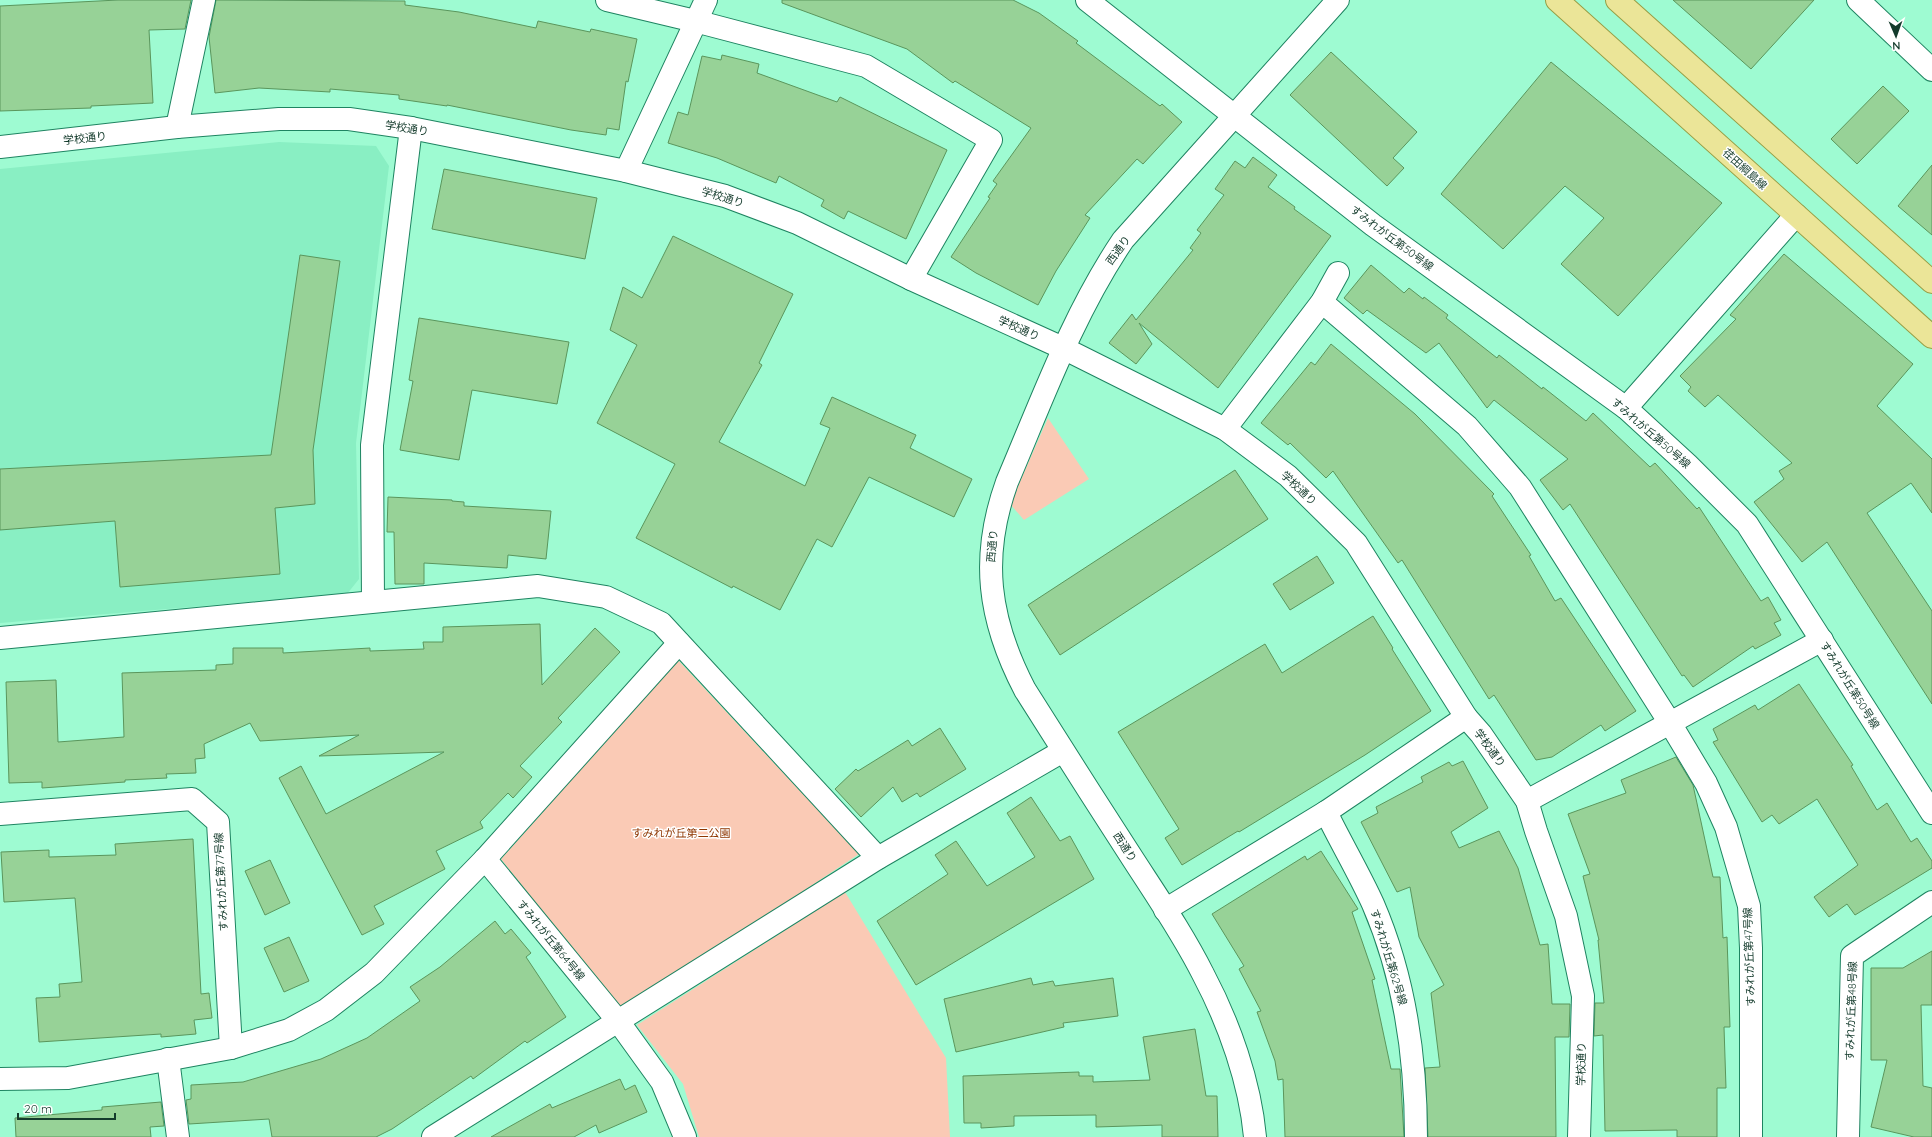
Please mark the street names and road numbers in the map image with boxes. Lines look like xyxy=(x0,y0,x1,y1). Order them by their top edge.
street label: 学校通り xyxy=(384,118,430,138)
street label: 学校通り xyxy=(62,129,108,147)
street label: 荏田綱島線 xyxy=(1720,145,1770,193)
street label: 学校通り xyxy=(700,184,746,210)
street label: すみれが丘第50号線 xyxy=(1348,202,1436,274)
street label: 西通り xyxy=(1103,233,1133,267)
street label: 学校通り xyxy=(996,313,1042,343)
street label: すみれが丘第50号線 xyxy=(1608,395,1694,471)
street label: 学校通り xyxy=(1278,468,1320,508)
street label: 西通り xyxy=(984,529,1000,563)
street label: すみれが丘第50号線 xyxy=(1817,639,1883,731)
street label: 学校通り xyxy=(1471,726,1509,770)
street label: 西通り xyxy=(1110,829,1140,865)
street label: すみれが丘第77号線 xyxy=(211,832,231,932)
street label: すみれが丘第64号線 xyxy=(514,897,588,983)
street label: すみれが丘第62号線 xyxy=(1368,907,1410,1007)
street label: すみれが丘第47号線 xyxy=(1740,907,1758,1007)
street label: すみれが丘第48号線 xyxy=(1842,961,1860,1061)
street label: 学校通り xyxy=(1574,1042,1588,1086)

